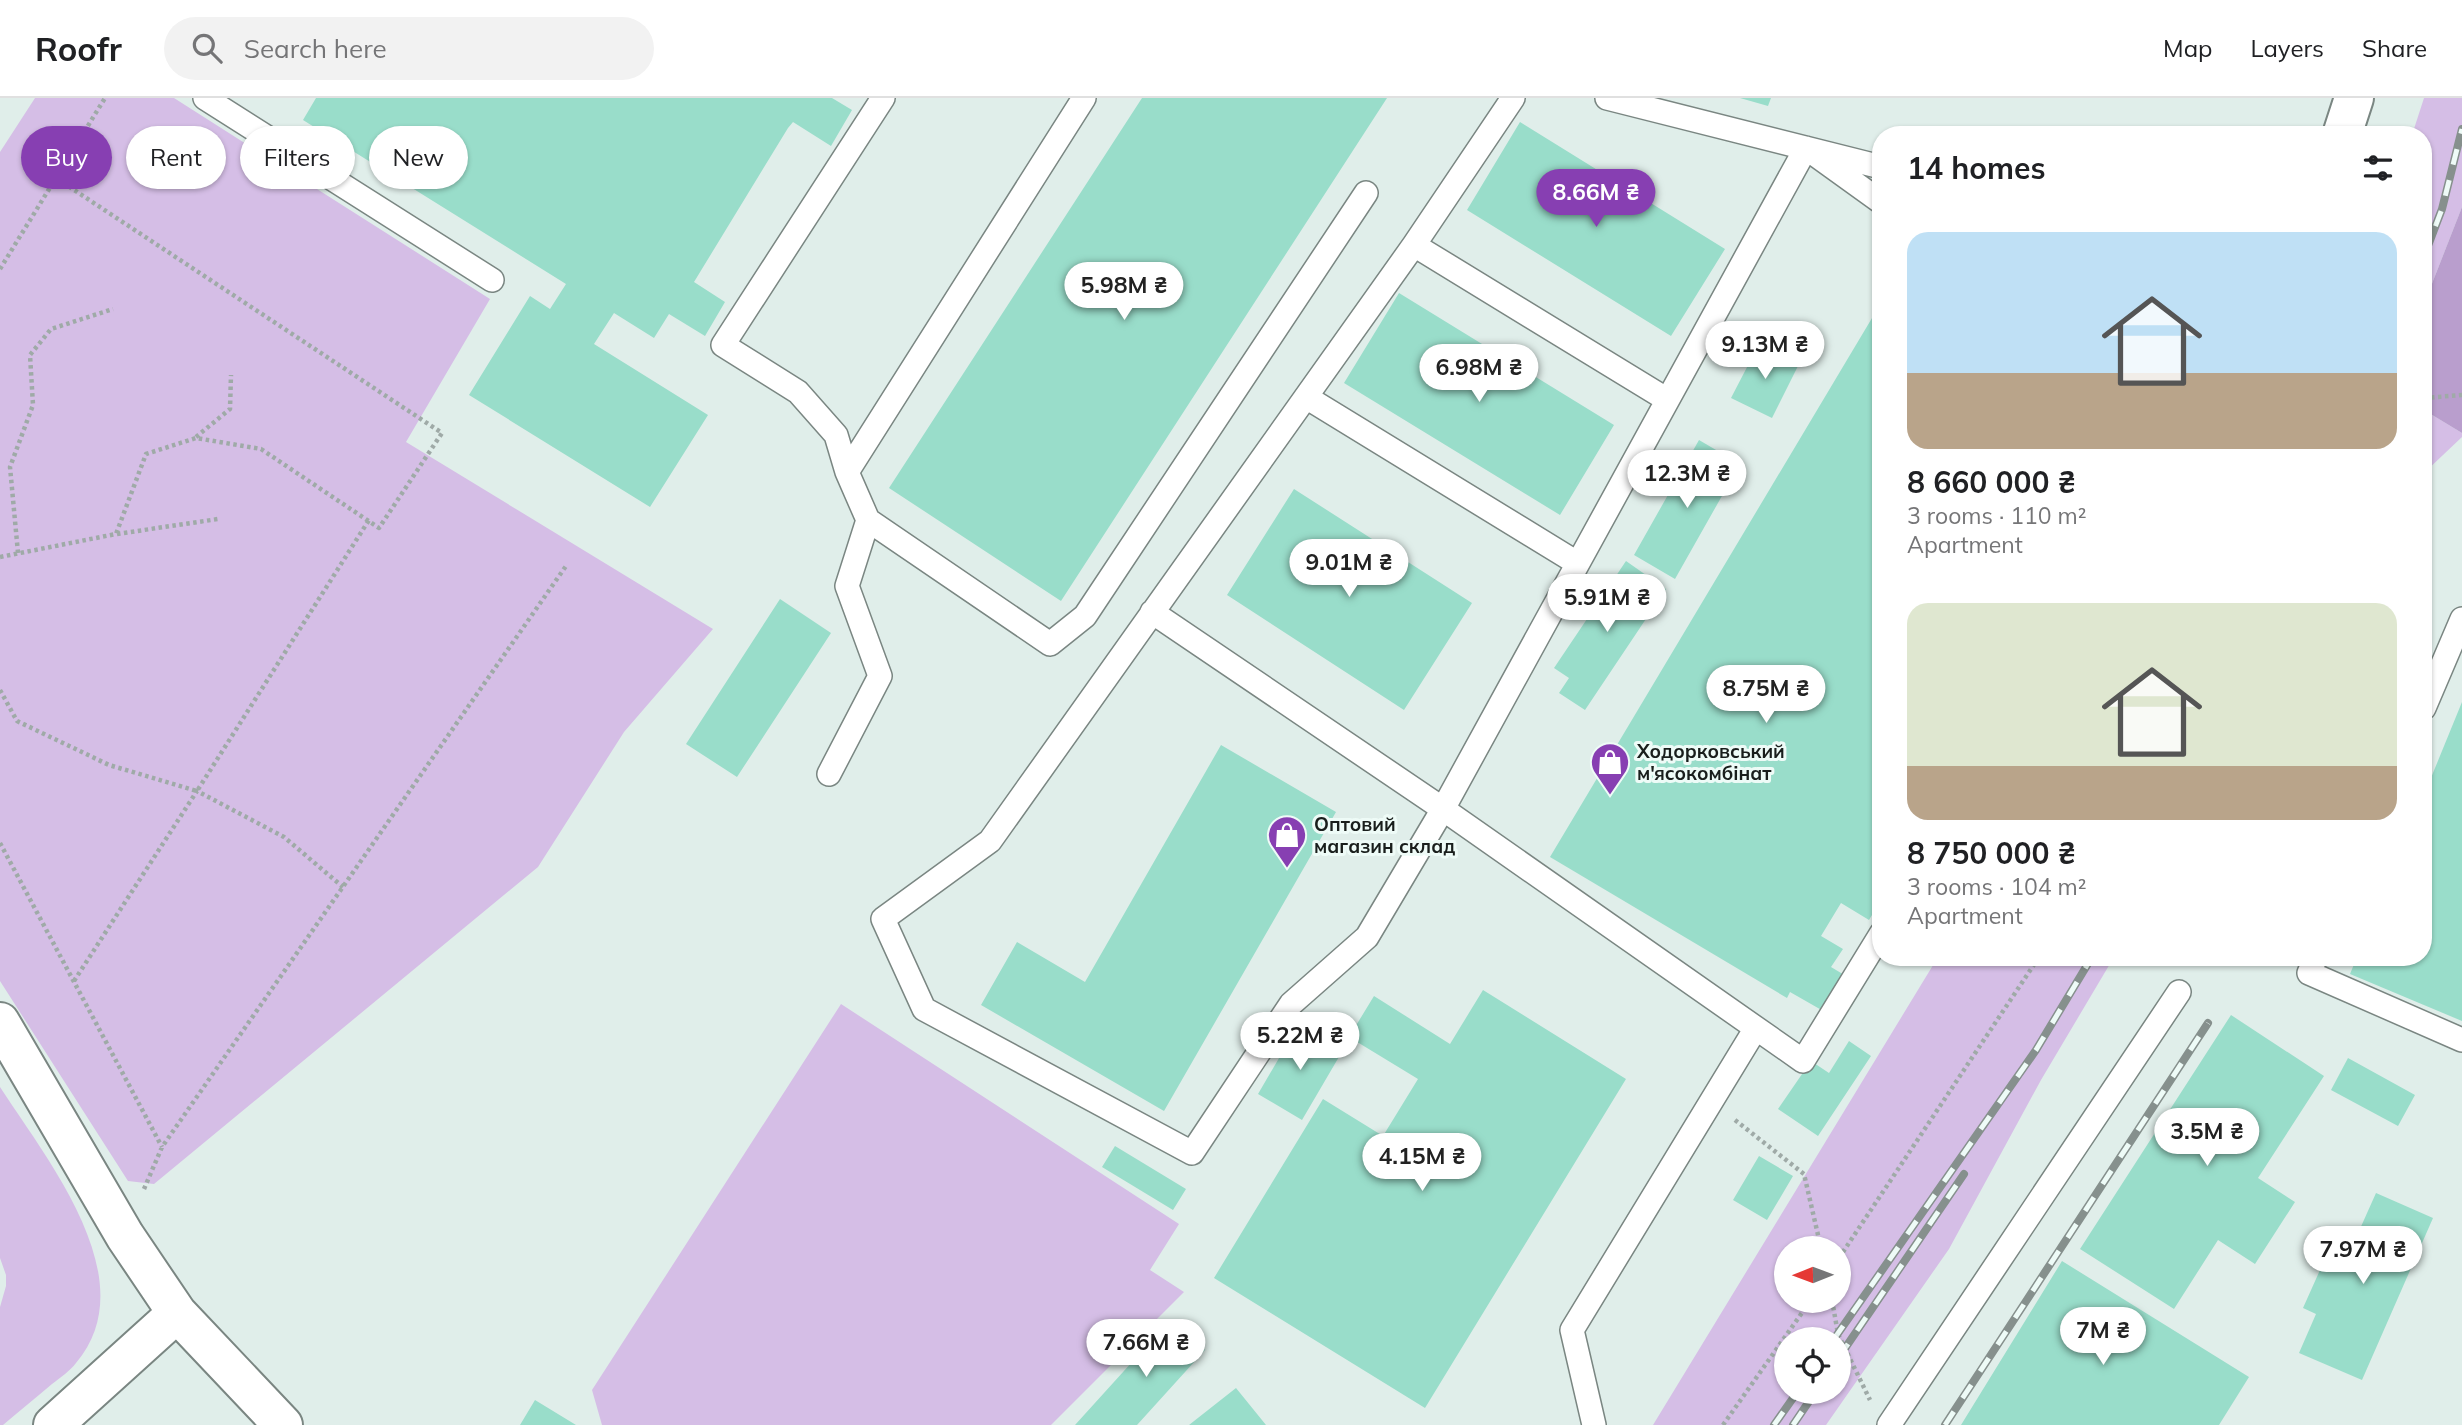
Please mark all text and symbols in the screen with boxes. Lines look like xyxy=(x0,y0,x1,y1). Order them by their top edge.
search box xyxy=(164,17,654,80)
text: Roofr xyxy=(35,28,122,69)
icon: search xyxy=(188,29,226,67)
text: Search here xyxy=(244,32,387,65)
text: Map xyxy=(2163,33,2212,63)
text: Layers xyxy=(2250,33,2324,63)
text: Share xyxy=(2362,33,2427,63)
chip: Buy xyxy=(21,126,112,189)
chip: Rent xyxy=(126,126,226,189)
chip: Filters xyxy=(240,126,355,189)
chip: New xyxy=(369,126,468,189)
text: 14 homes xyxy=(1907,149,2046,187)
icon: filters xyxy=(2359,149,2397,187)
pin: 8.66M ₴ xyxy=(1531,170,1661,229)
text: 8.66M ₴ xyxy=(1552,177,1640,206)
pin: 5.98M ₴ xyxy=(1059,262,1189,322)
text: 5.98M ₴ xyxy=(1080,270,1168,299)
icon: home xyxy=(2089,278,2215,404)
pin: 9.13M ₴ xyxy=(1700,322,1830,381)
text: 9.13M ₴ xyxy=(1721,329,1809,358)
pin: 6.98M ₴ xyxy=(1414,344,1544,404)
text: 6.98M ₴ xyxy=(1435,352,1523,381)
pin: 12.3M ₴ xyxy=(1622,450,1752,510)
text: 12.3M ₴ xyxy=(1643,458,1731,487)
text: 8 660 000 ₴ xyxy=(1907,463,2076,501)
text: 3 rooms · 110 m² xyxy=(1907,501,2087,530)
text: Apartment xyxy=(1907,530,2023,559)
pin: 9.01M ₴ xyxy=(1284,540,1414,599)
text: 9.01M ₴ xyxy=(1305,547,1393,576)
pin: 5.91M ₴ xyxy=(1542,574,1672,634)
text: 5.91M ₴ xyxy=(1563,582,1651,611)
icon: home xyxy=(2089,649,2215,775)
pin: 8.75M ₴ xyxy=(1701,666,1831,725)
text: 8.75M ₴ xyxy=(1722,673,1810,702)
place label: Ходорковський м'ясокомбінат xyxy=(1636,739,1785,785)
shop icon: Ходорковський м'ясокомбінат xyxy=(1589,741,1631,796)
place label: Оптовий магазин склад xyxy=(1314,812,1455,858)
shop icon: Оптовий магазин склад xyxy=(1266,814,1308,869)
text: 8 750 000 ₴ xyxy=(1907,834,2076,872)
text: 3 rooms · 104 m² xyxy=(1907,872,2087,901)
text: Apartment xyxy=(1907,901,2023,930)
pin: 5.22M ₴ xyxy=(1235,1012,1365,1072)
text: 5.22M ₴ xyxy=(1256,1020,1344,1049)
pin: 3.5M ₴ xyxy=(2150,1108,2264,1168)
text: 3.5M ₴ xyxy=(2170,1116,2244,1145)
pin: 4.15M ₴ xyxy=(1357,1134,1487,1193)
text: 4.15M ₴ xyxy=(1378,1141,1466,1170)
pin: 7.97M ₴ xyxy=(2298,1226,2428,1286)
text: 7.97M ₴ xyxy=(2319,1234,2407,1263)
north arrow xyxy=(1774,1236,1852,1312)
map controls xyxy=(1774,1236,1851,1404)
pin: 7M ₴ xyxy=(2062,1308,2144,1367)
text: 7M ₴ xyxy=(2076,1315,2130,1344)
pin: 7.66M ₴ xyxy=(1081,1320,1211,1379)
text: 7.66M ₴ xyxy=(1102,1327,1190,1356)
button: locate xyxy=(1774,1327,1851,1404)

